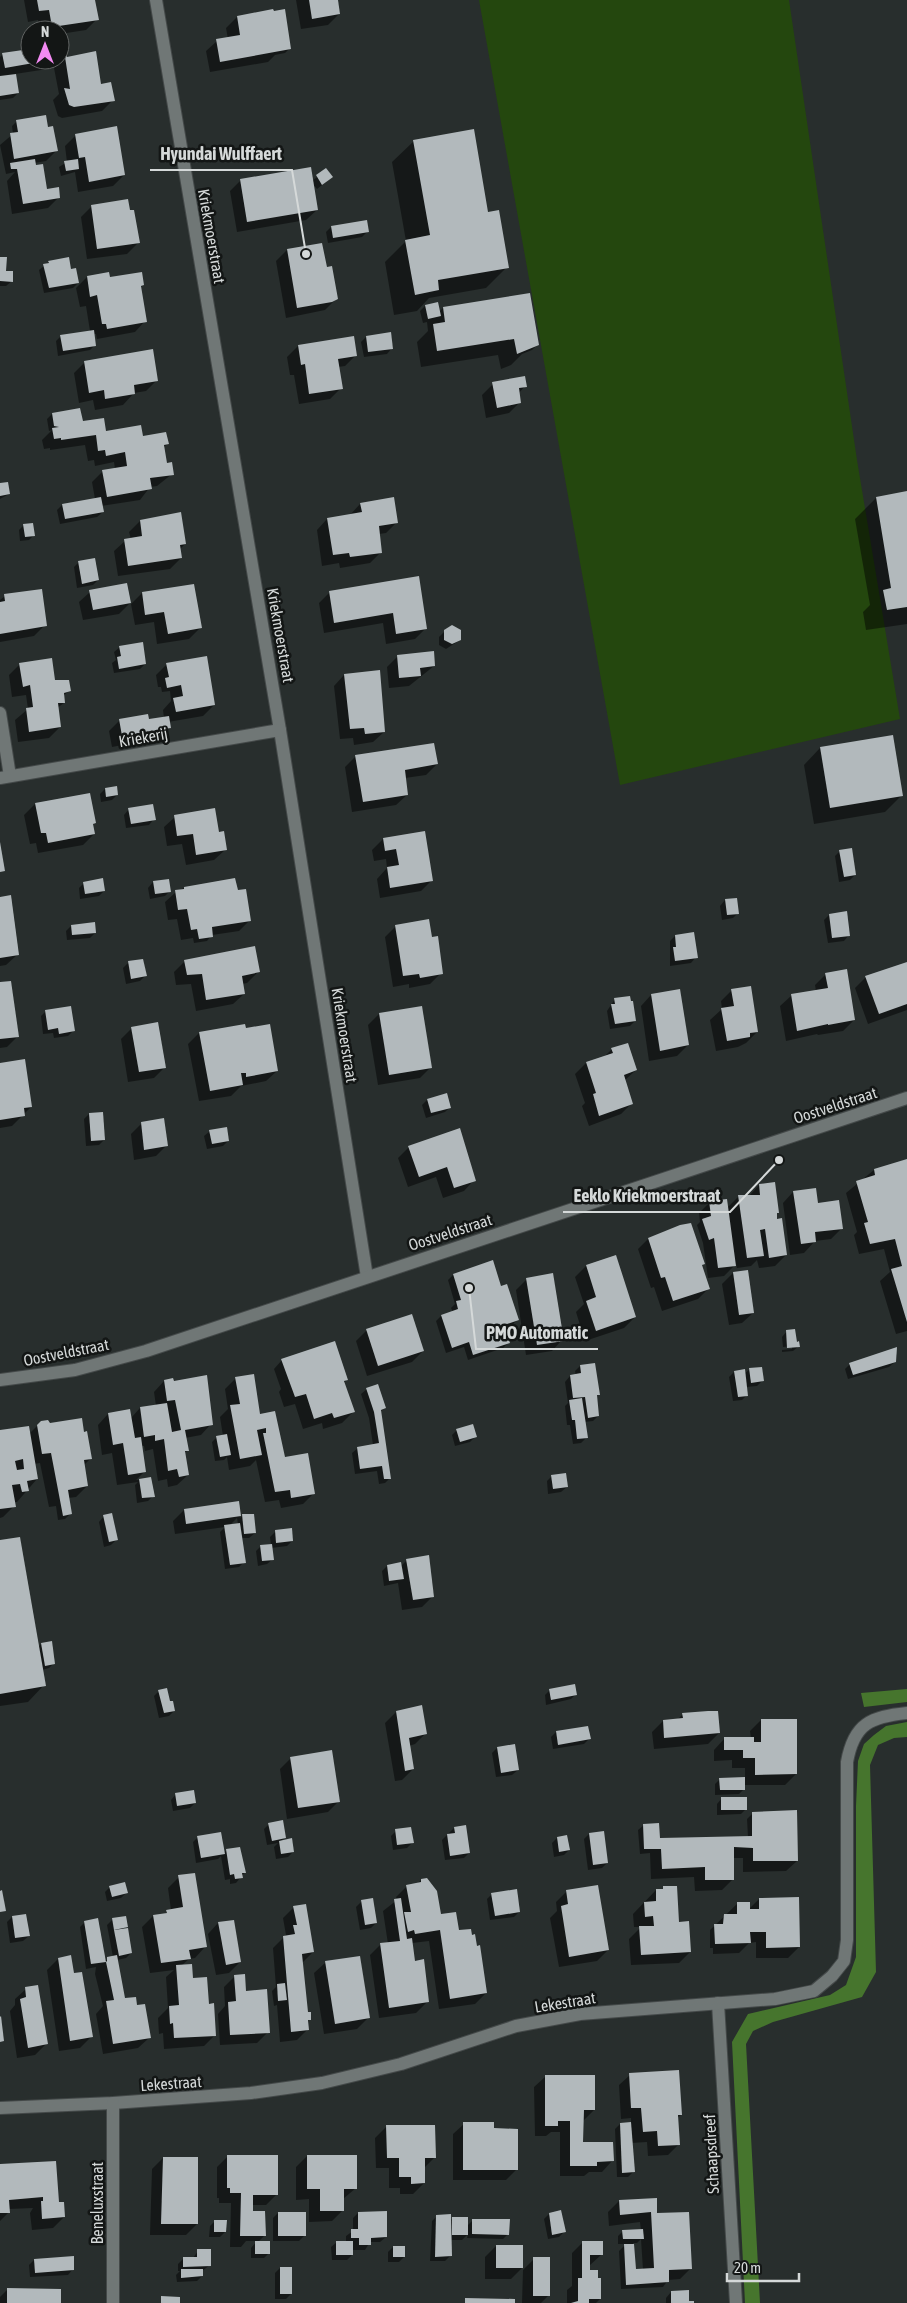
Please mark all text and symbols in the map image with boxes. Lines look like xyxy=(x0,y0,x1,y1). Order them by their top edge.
north arrow xyxy=(20,20,70,70)
text: N xyxy=(41,24,49,40)
callout: Hyundai Wulffaert xyxy=(150,137,292,170)
text: Hyundai Wulffaert xyxy=(160,143,283,164)
street label: Kriekmoerstraat xyxy=(195,187,229,285)
street label: Kriekmoerstraat xyxy=(264,586,298,684)
street label: Kriekerij xyxy=(117,724,169,751)
street label: Kriekmoerstraat xyxy=(329,986,361,1084)
street label: Oostveldstraat xyxy=(791,1083,879,1127)
callout: Eeklo Kriekmoerstraat xyxy=(563,1179,730,1212)
text: Eeklo Kriekmoerstraat xyxy=(574,1185,721,1206)
street label: Oostveldstraat xyxy=(406,1210,494,1254)
callout: PMO Automatic xyxy=(476,1316,598,1349)
text: PMO Automatic xyxy=(486,1322,588,1343)
street label: Oostveldstraat xyxy=(22,1335,111,1369)
street label: Lekestraat xyxy=(533,1988,597,2016)
street label: Lekestraat xyxy=(140,2072,203,2094)
street label: Schaapsdreef xyxy=(700,2113,723,2194)
street label: Beneluxstraat xyxy=(88,2161,106,2244)
scale bar xyxy=(727,2250,800,2282)
text: 20 m xyxy=(734,2259,761,2276)

